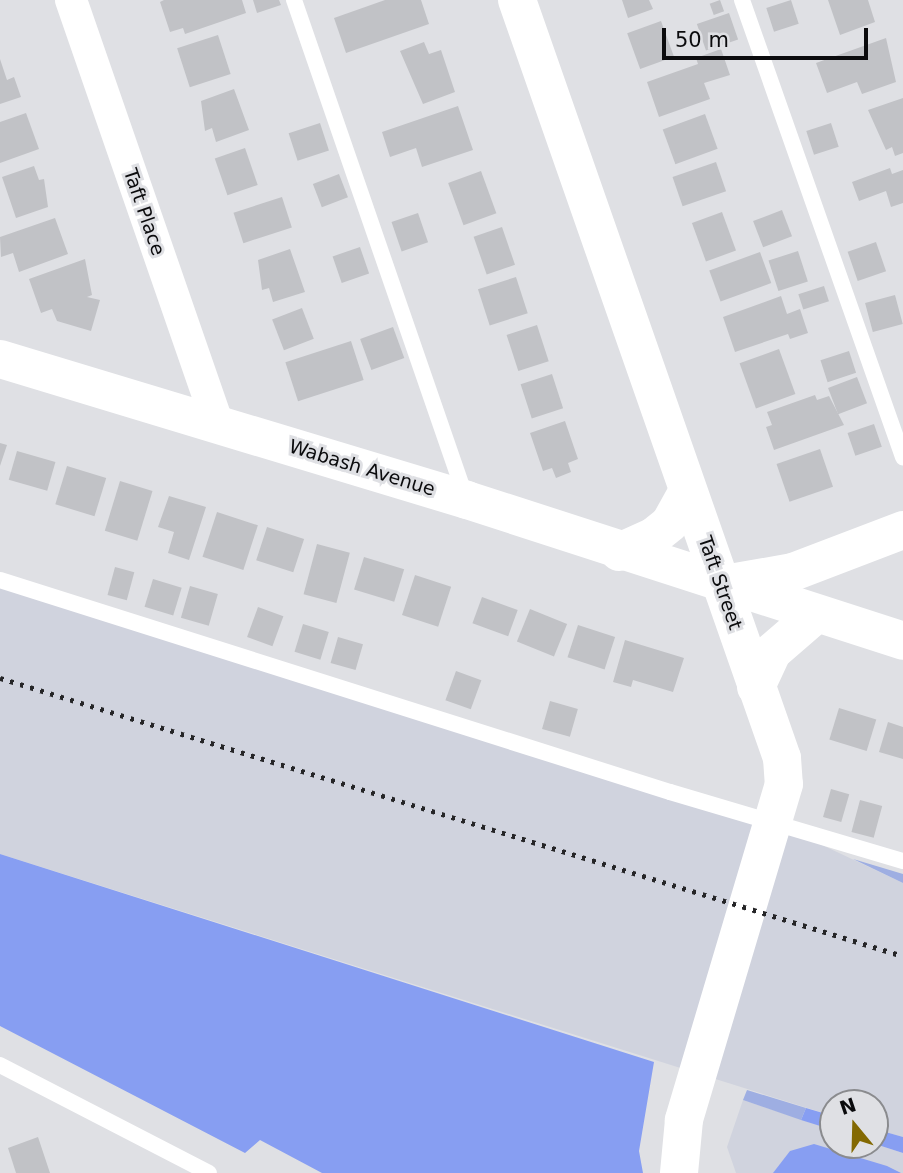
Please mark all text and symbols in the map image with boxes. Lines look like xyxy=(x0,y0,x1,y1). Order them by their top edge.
scale bar xyxy=(665,14,872,58)
text: 50 m xyxy=(675,28,729,52)
street label: Taft Place xyxy=(118,166,170,258)
street label: Wabash Avenue xyxy=(286,435,438,501)
street label: Taft Street xyxy=(693,533,747,633)
north arrow xyxy=(819,1089,889,1159)
text: N xyxy=(837,1093,859,1119)

